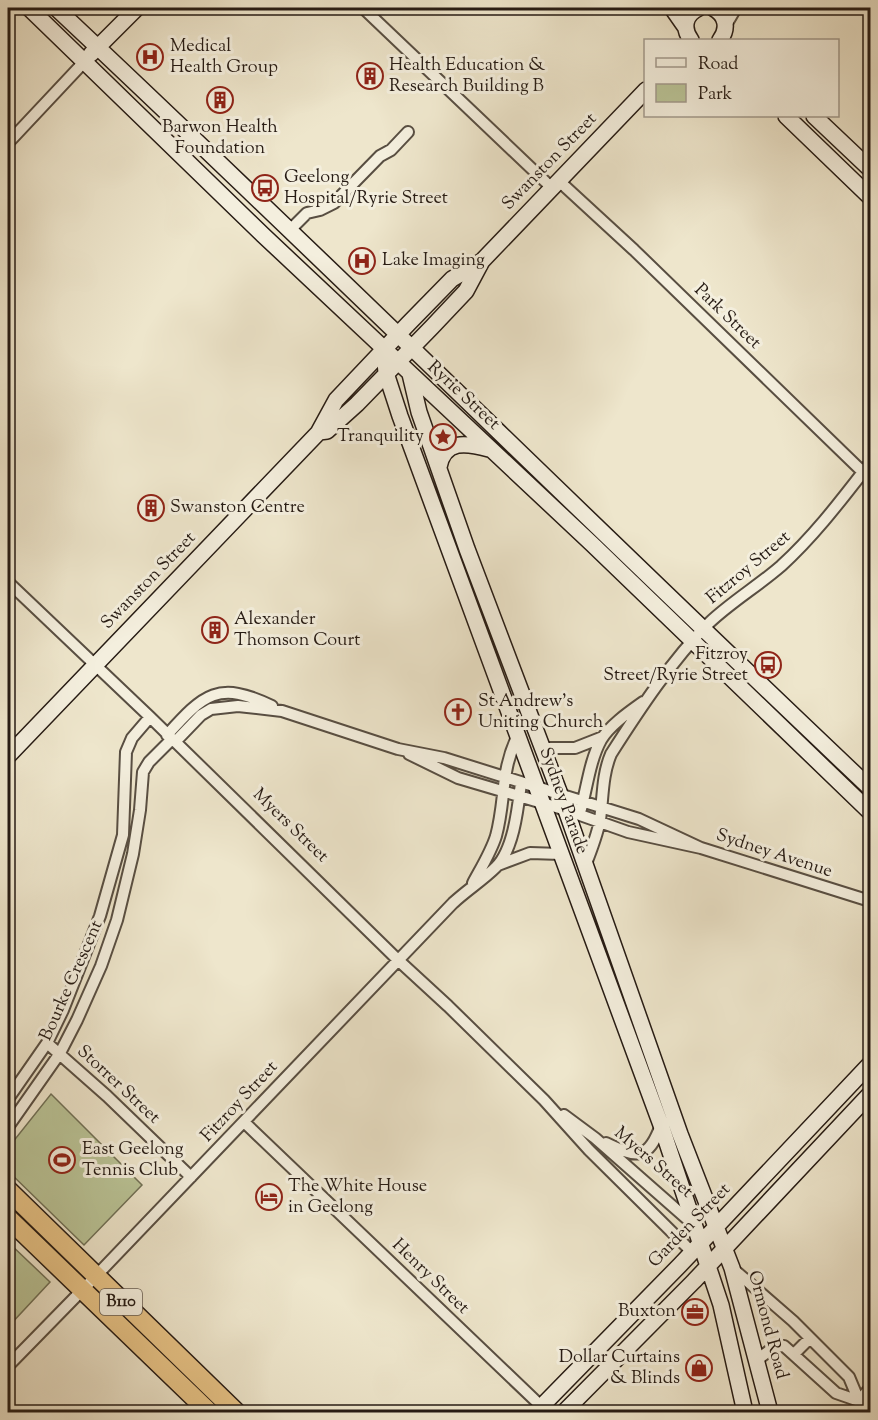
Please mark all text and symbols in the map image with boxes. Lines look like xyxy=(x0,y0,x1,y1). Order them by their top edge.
place label: Medical Health Group xyxy=(170,34,278,81)
legend xyxy=(644,39,839,117)
hospital icon: Medical Health Group xyxy=(135,42,165,72)
text: Road xyxy=(698,52,738,78)
place label: Health Education & Research Building B xyxy=(389,53,545,100)
building icon: Health Education & Research Building B xyxy=(355,61,385,91)
text: Park xyxy=(698,82,733,108)
building icon: Barwon Health Foundation xyxy=(205,85,235,115)
street label: Swanston Street xyxy=(496,107,604,217)
place label: Barwon Health Foundation xyxy=(162,115,278,162)
place label: Geelong Hospital/Ryrie Street xyxy=(284,165,448,212)
bus stop icon: Geelong Hospital/Ryrie Street xyxy=(250,173,280,203)
hospital icon: Lake Imaging xyxy=(347,246,377,276)
place label: Lake Imaging xyxy=(382,248,485,274)
street label: Park Street xyxy=(687,278,767,356)
street label: Ryrie Street xyxy=(421,355,505,437)
place icon: Tranquility xyxy=(428,422,458,452)
place label: Tranquility xyxy=(337,424,424,450)
building icon: Swanston Centre xyxy=(136,493,166,523)
place label: Swanston Centre xyxy=(170,495,305,521)
street label: Fitzroy Street xyxy=(701,525,797,611)
street label: Swanston Street xyxy=(95,526,203,636)
place label: Alexander Thomson Court xyxy=(234,607,360,654)
building icon: Alexander Thomson Court xyxy=(200,615,230,645)
place label: Fitzroy Street/Ryrie Street xyxy=(603,642,748,689)
bus stop icon: Fitzroy Street/Ryrie Street xyxy=(753,650,783,680)
place label: St Andrew's Uniting Church xyxy=(478,689,604,736)
church icon: St Andrew's Uniting Church xyxy=(443,697,473,727)
street label: Sydney Parade xyxy=(532,744,594,858)
street label: Myers Street xyxy=(246,783,334,869)
street label: Sydney Avenue xyxy=(712,823,836,885)
street label: Bourke Crescent xyxy=(34,917,110,1045)
street label: Storrer Street xyxy=(70,1039,166,1131)
street label: Fitzroy Street xyxy=(195,1055,285,1149)
street label: Myers Street xyxy=(608,1121,698,1205)
place label: East Geelong Tennis Club xyxy=(82,1137,184,1184)
sports icon: East Geelong Tennis Club xyxy=(47,1145,77,1175)
place label: The White House in Geelong xyxy=(288,1174,427,1221)
street label: Garden Street xyxy=(643,1178,737,1274)
hotel icon: The White House in Geelong xyxy=(254,1182,284,1212)
street label: Henry Street xyxy=(385,1233,475,1321)
street label: Ormond Road xyxy=(740,1268,794,1382)
road number: B110 xyxy=(100,1289,142,1315)
office icon: Buxton xyxy=(680,1297,710,1327)
place label: Buxton xyxy=(618,1299,676,1325)
place label: Dollar Curtains & Blinds xyxy=(559,1345,680,1392)
shop icon: Dollar Curtains & Blinds xyxy=(684,1353,714,1383)

